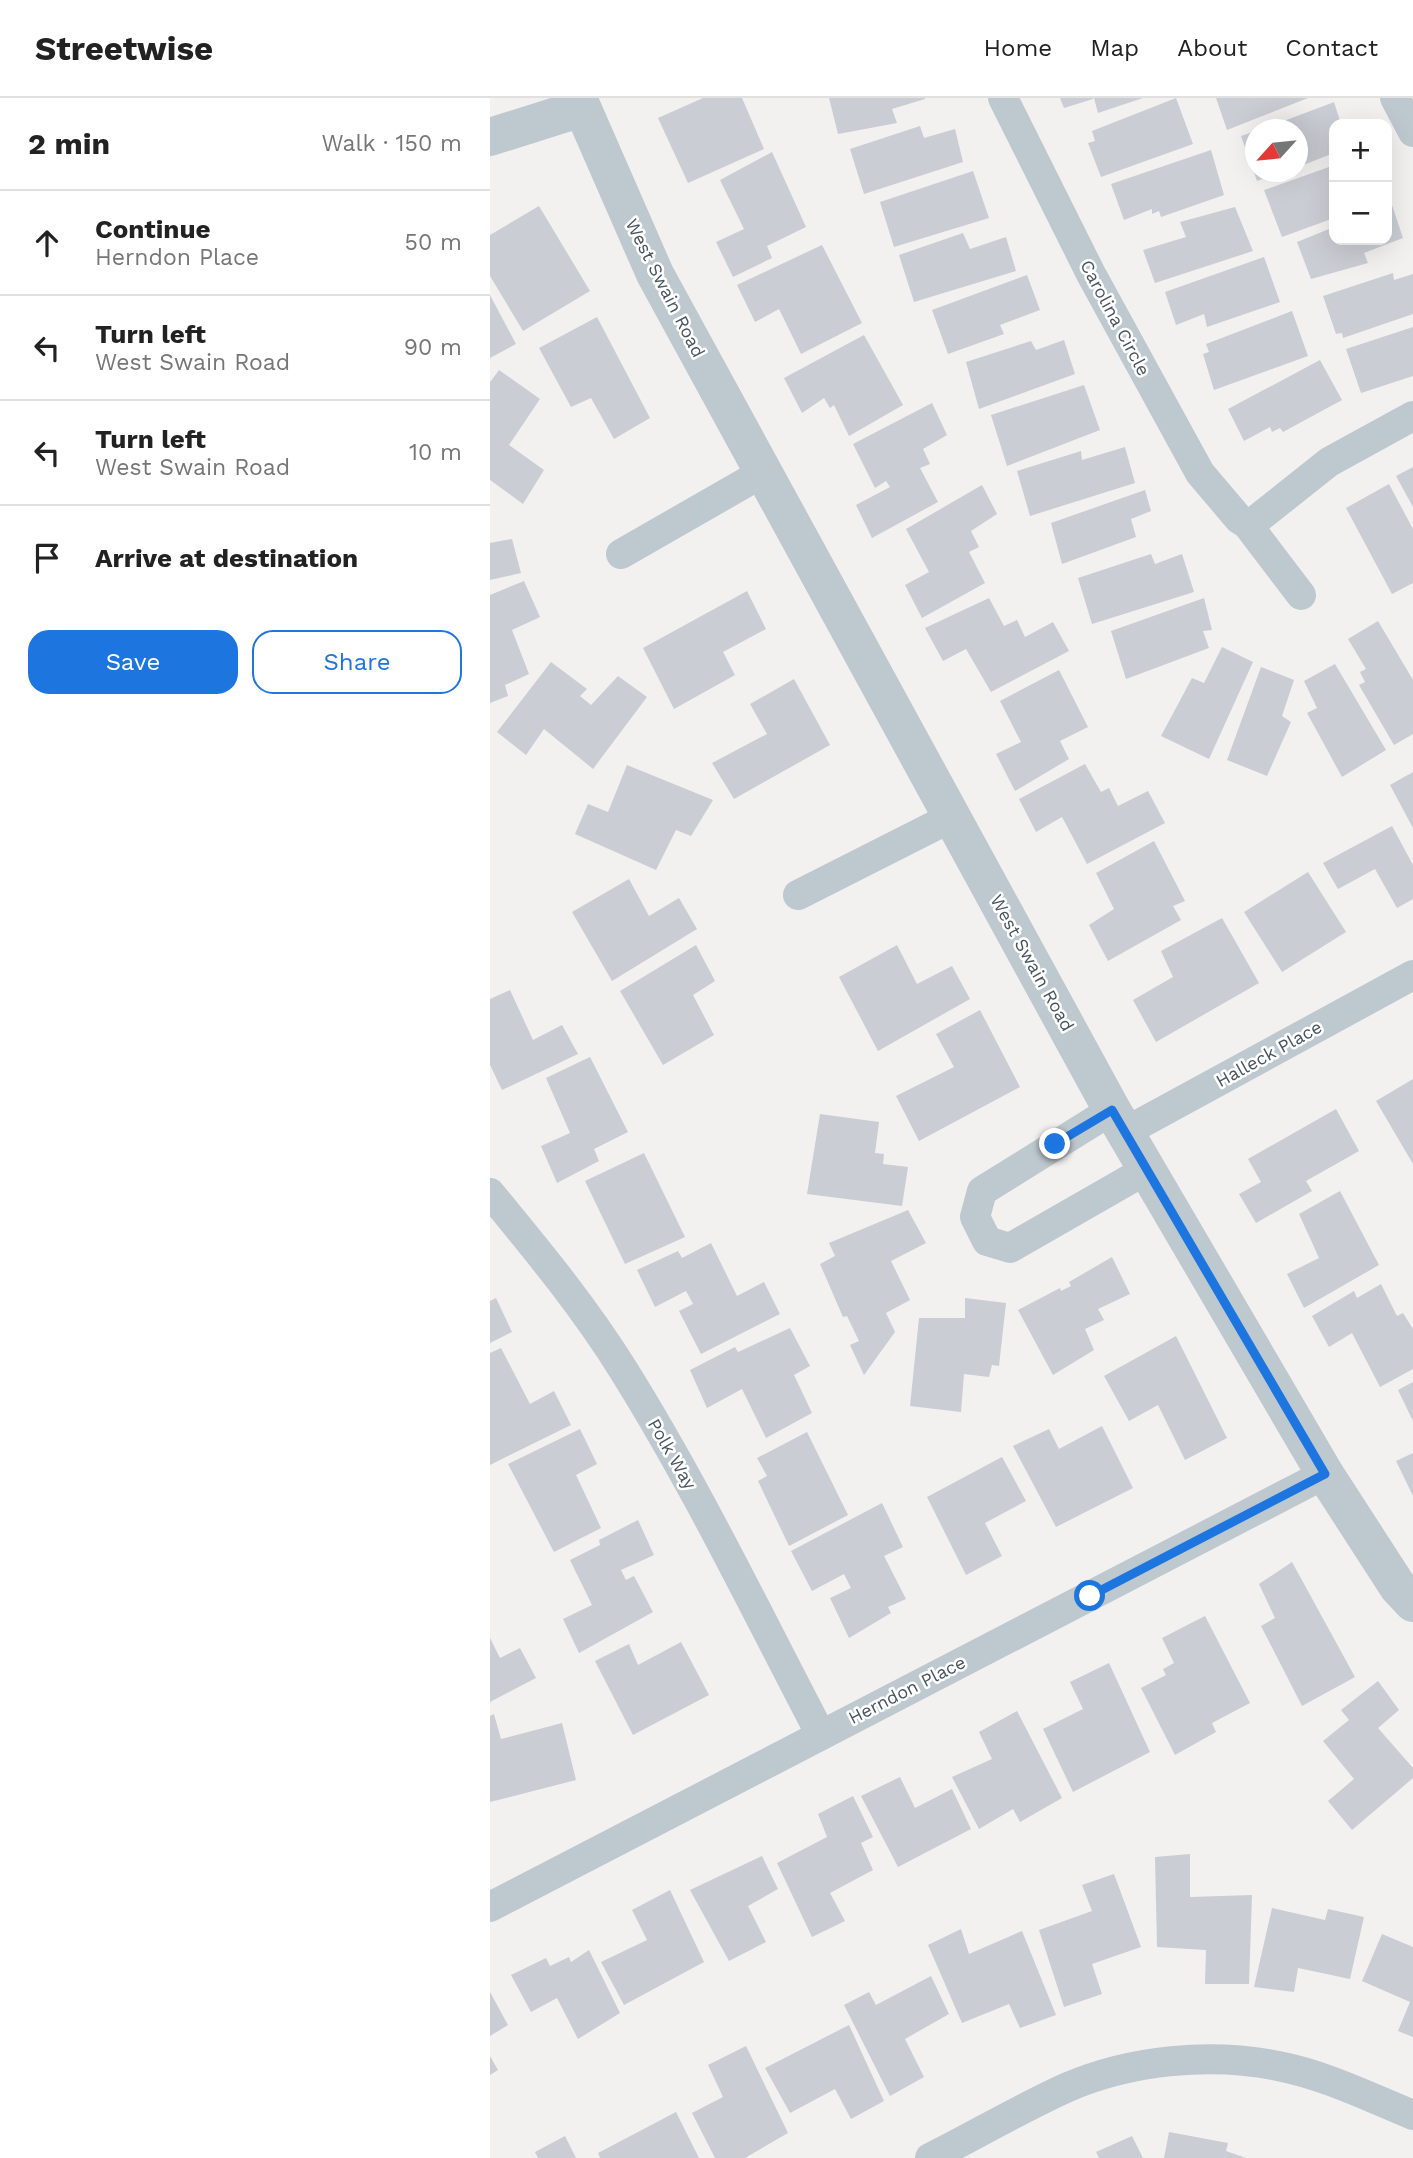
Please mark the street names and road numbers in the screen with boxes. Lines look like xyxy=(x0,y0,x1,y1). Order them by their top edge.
street label: West Swain Road xyxy=(621,215,709,361)
street label: Carolina Circle xyxy=(1076,256,1155,379)
street label: West Swain Road xyxy=(986,891,1079,1035)
street label: Halleck Place xyxy=(1212,1016,1325,1091)
street label: Polk Way xyxy=(644,1415,701,1493)
street label: Herndon Place xyxy=(845,1651,969,1728)

